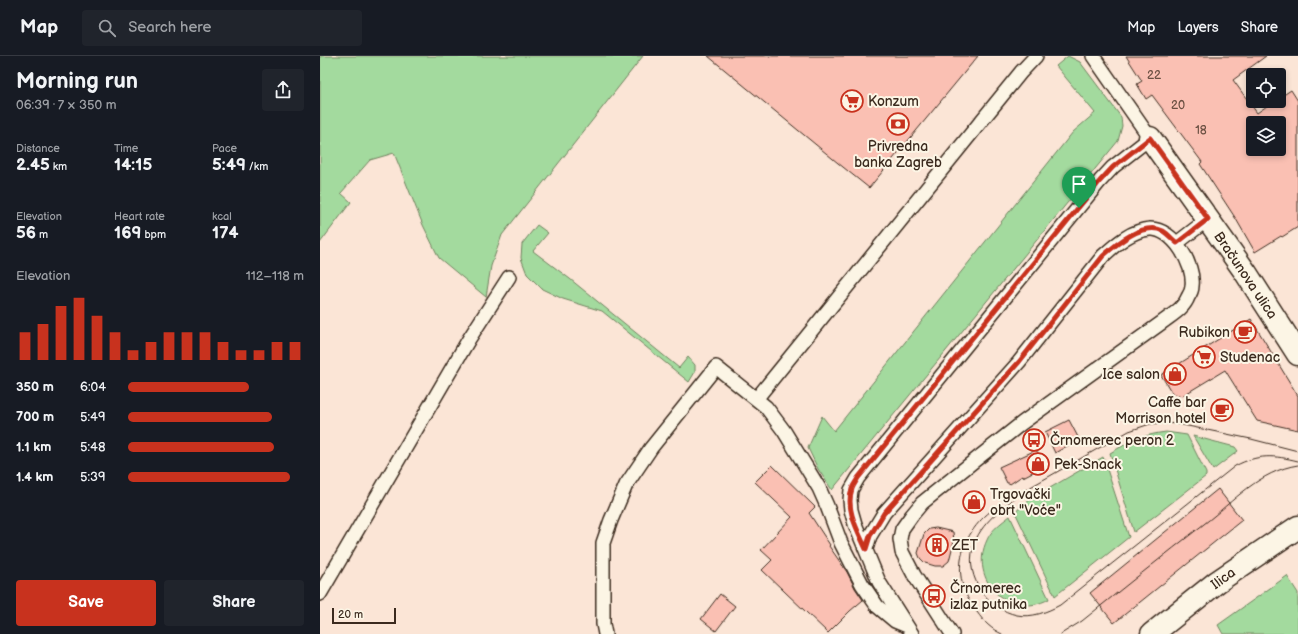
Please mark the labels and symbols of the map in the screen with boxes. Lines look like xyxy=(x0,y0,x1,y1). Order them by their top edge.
house number: 22 xyxy=(1147,68,1161,83)
supermarket icon: Konzum xyxy=(839,88,865,114)
place label: Konzum xyxy=(868,93,919,110)
house number: 20 xyxy=(1171,98,1185,113)
bank icon: Privredna banka Zagreb xyxy=(885,111,911,137)
house number: 18 xyxy=(1195,123,1207,138)
place label: Privredna banka Zagreb xyxy=(854,138,942,171)
pin xyxy=(1062,167,1096,208)
street label: Bračunova ulica xyxy=(1210,229,1281,322)
cafe icon: Rubikon xyxy=(1232,319,1258,345)
place label: Rubikon xyxy=(1179,324,1230,341)
supermarket icon: Studenac xyxy=(1191,344,1217,370)
place label: Studenac xyxy=(1220,349,1280,366)
shop icon: Ice salon xyxy=(1162,361,1188,387)
place label: Ice salon xyxy=(1102,366,1160,383)
place label: Caffe bar Morrison hotel xyxy=(1115,394,1207,427)
cafe icon: Caffe bar Morrison hotel xyxy=(1209,397,1235,423)
bus stop icon: Črnomerec peron 2 xyxy=(1021,427,1047,453)
place label: Črnomerec peron 2 xyxy=(1050,431,1175,449)
shop icon: Pek-Snack xyxy=(1025,451,1051,477)
place label: Pek-Snack xyxy=(1054,456,1121,473)
place label: Trgovački obrt "Voće" xyxy=(990,486,1061,519)
shop icon: Trgovački obrt "Voće" xyxy=(961,489,987,515)
building icon: ZET xyxy=(924,532,950,558)
place label: ZET xyxy=(951,537,979,554)
street label: Ilica xyxy=(1208,564,1239,593)
place label: Črnomerec izlaz putnika xyxy=(950,579,1027,613)
bus stop icon: Črnomerec izlaz putnika xyxy=(921,583,947,609)
scale bar xyxy=(332,606,396,625)

